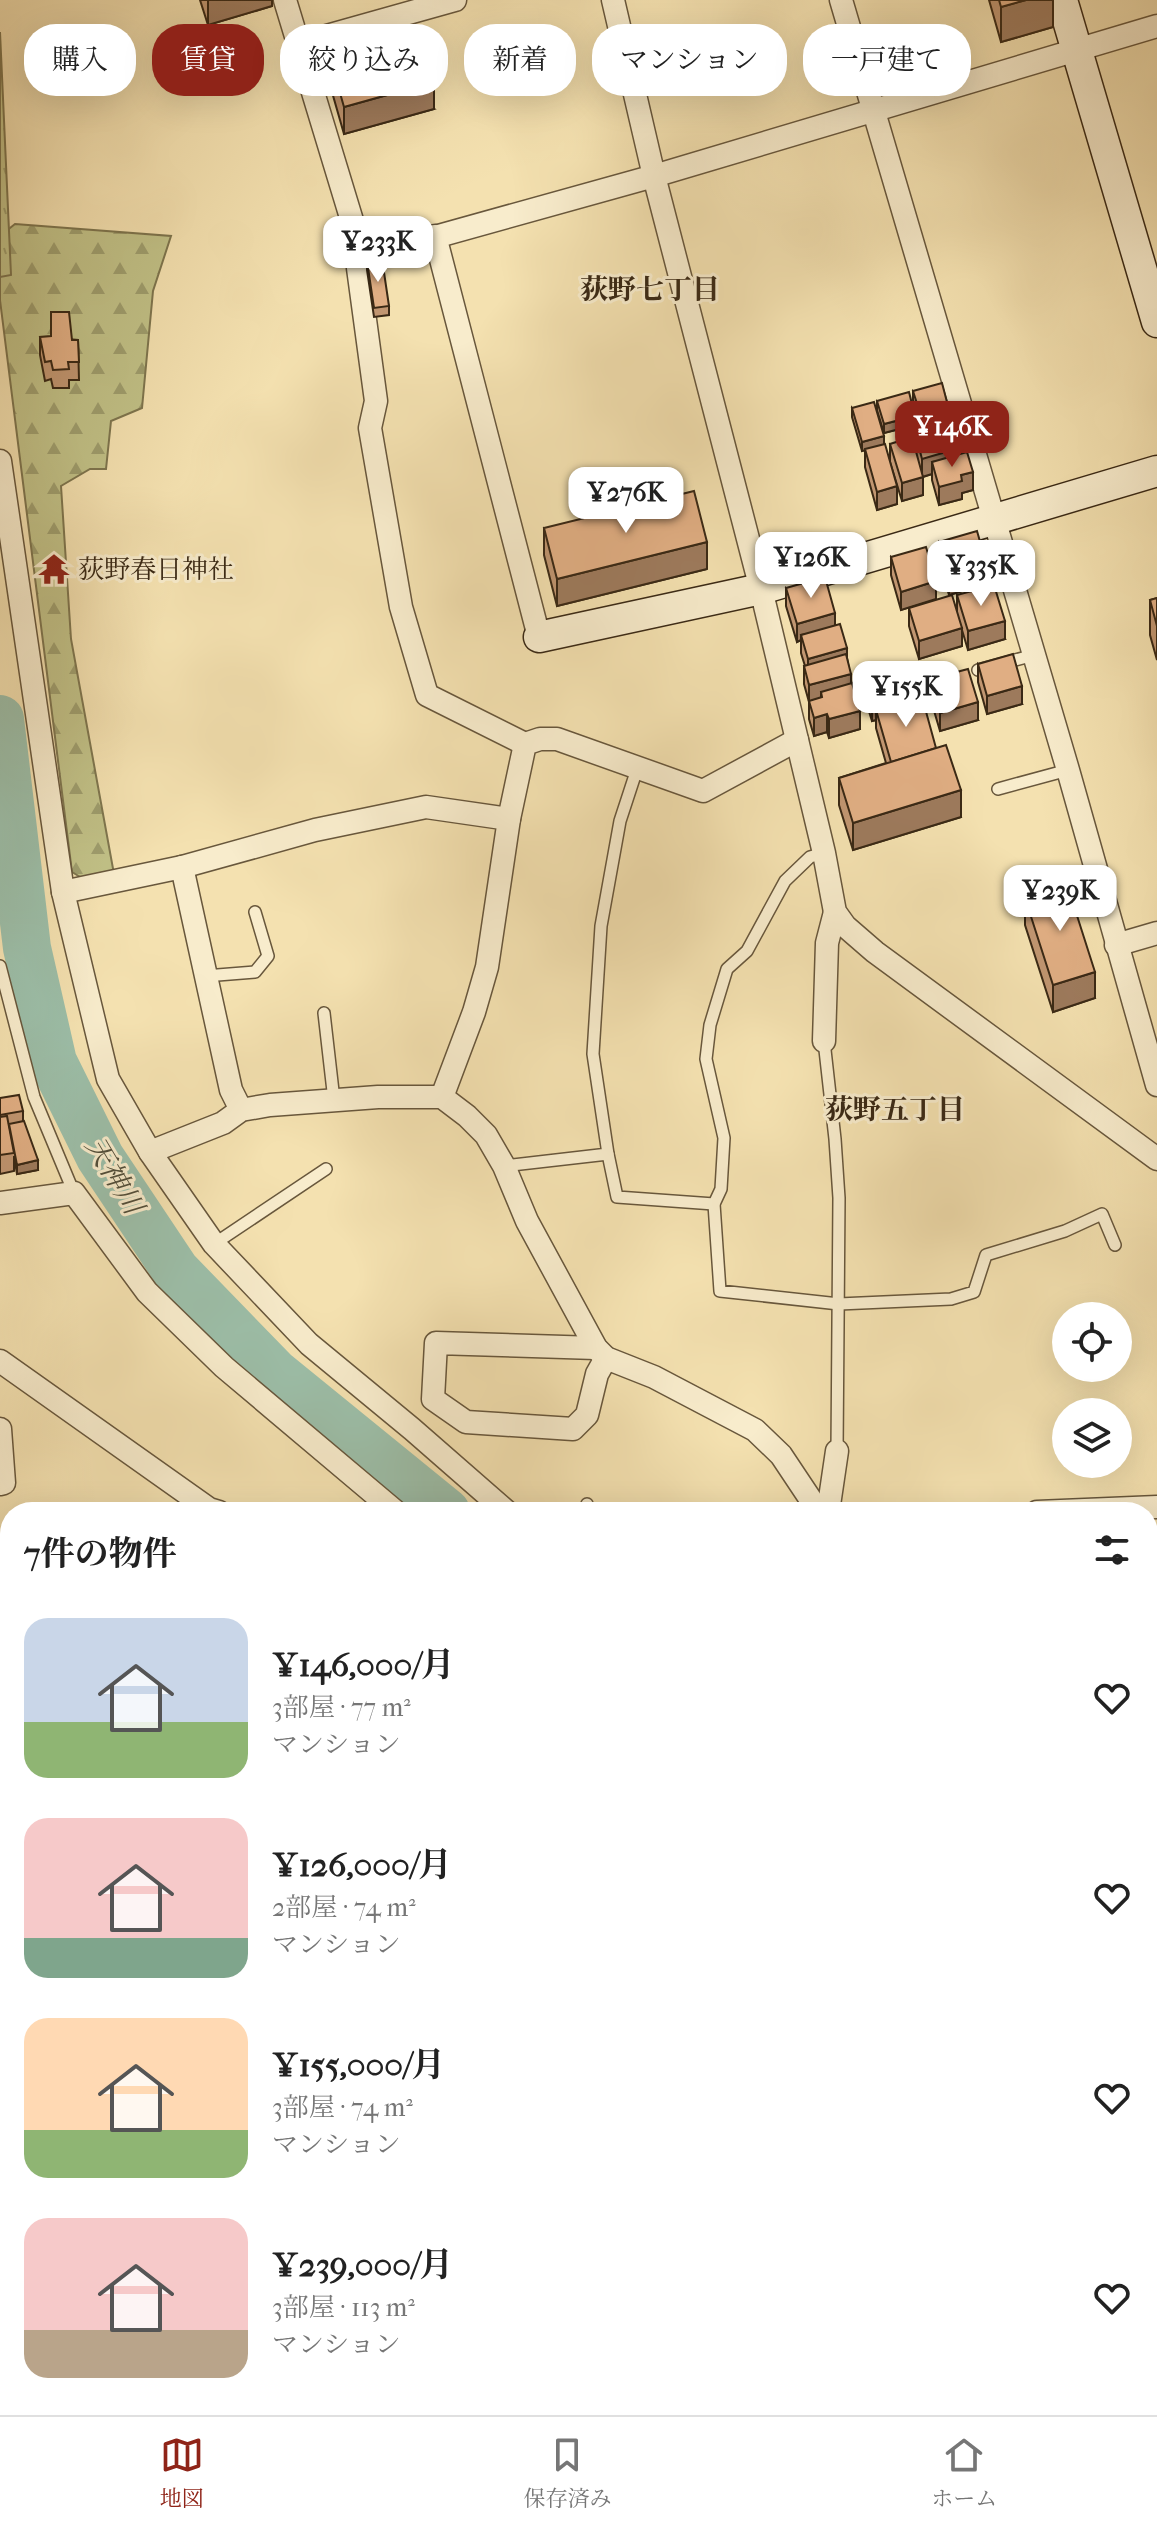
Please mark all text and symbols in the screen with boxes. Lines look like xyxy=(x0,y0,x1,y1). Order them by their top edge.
chip: 購入 xyxy=(24,24,136,96)
chip: 賃貸 xyxy=(152,24,264,96)
chip: 絞り込み xyxy=(280,24,448,96)
chip: 新着 xyxy=(464,24,576,96)
chip: マンション xyxy=(592,24,787,96)
chip: 一戸建て xyxy=(803,24,971,96)
pin: ¥233K xyxy=(322,216,434,284)
text: ¥233K xyxy=(341,226,415,257)
district label: 荻野七丁目 xyxy=(580,273,720,306)
pin: ¥146K xyxy=(896,401,1008,469)
text: ¥146K xyxy=(913,411,991,442)
pin: ¥276K xyxy=(570,467,682,535)
text: ¥276K xyxy=(586,477,666,508)
pin: ¥126K xyxy=(755,532,867,600)
pin: ¥335K xyxy=(925,540,1037,608)
text: ¥126K xyxy=(773,542,849,573)
text: ¥335K xyxy=(945,550,1017,581)
temple icon: 荻野春日神社 xyxy=(37,552,71,586)
place label: 荻野春日神社 xyxy=(78,554,234,585)
pin: ¥155K xyxy=(850,661,962,729)
text: ¥155K xyxy=(871,671,941,702)
pin: ¥239K xyxy=(1004,865,1116,933)
text: ¥239K xyxy=(1022,875,1098,906)
district label: 荻野五丁目 xyxy=(825,1093,965,1126)
water label: 天神川 xyxy=(79,1131,152,1222)
map controls xyxy=(1052,1302,1132,1478)
button: locate xyxy=(1052,1302,1132,1382)
button: layers xyxy=(1052,1398,1132,1478)
icon: filters xyxy=(1090,1528,1134,1572)
text: 7件の物件 xyxy=(24,1534,176,1574)
text: ¥146,000/月 xyxy=(272,1645,455,1685)
icon: home xyxy=(88,1650,184,1746)
icon: heart xyxy=(1090,1676,1134,1720)
text: 3部屋 · 77 m² xyxy=(272,1692,411,1723)
text: マンション xyxy=(272,1729,401,1760)
text: ¥126,000/月 xyxy=(272,1845,452,1885)
icon: home xyxy=(88,1850,184,1946)
icon: heart xyxy=(1090,1876,1134,1920)
text: 2部屋 · 74 m² xyxy=(272,1892,415,1923)
text: マンション xyxy=(272,1929,401,1960)
text: ¥155,000/月 xyxy=(272,2045,445,2085)
icon: home xyxy=(88,2050,184,2146)
icon: heart xyxy=(1090,2076,1134,2120)
text: 3部屋 · 74 m² xyxy=(272,2092,413,2123)
text: マンション xyxy=(272,2129,401,2160)
text: ¥239,000/月 xyxy=(272,2245,453,2285)
icon: home xyxy=(88,2250,184,2346)
icon: heart xyxy=(1090,2276,1134,2320)
text: 3部屋 · 113 m² xyxy=(272,2292,415,2323)
text: マンション xyxy=(272,2329,401,2360)
tab: 地図 xyxy=(160,2433,204,2512)
tab: 保存済み xyxy=(523,2433,611,2512)
tab: ホーム xyxy=(931,2433,997,2512)

